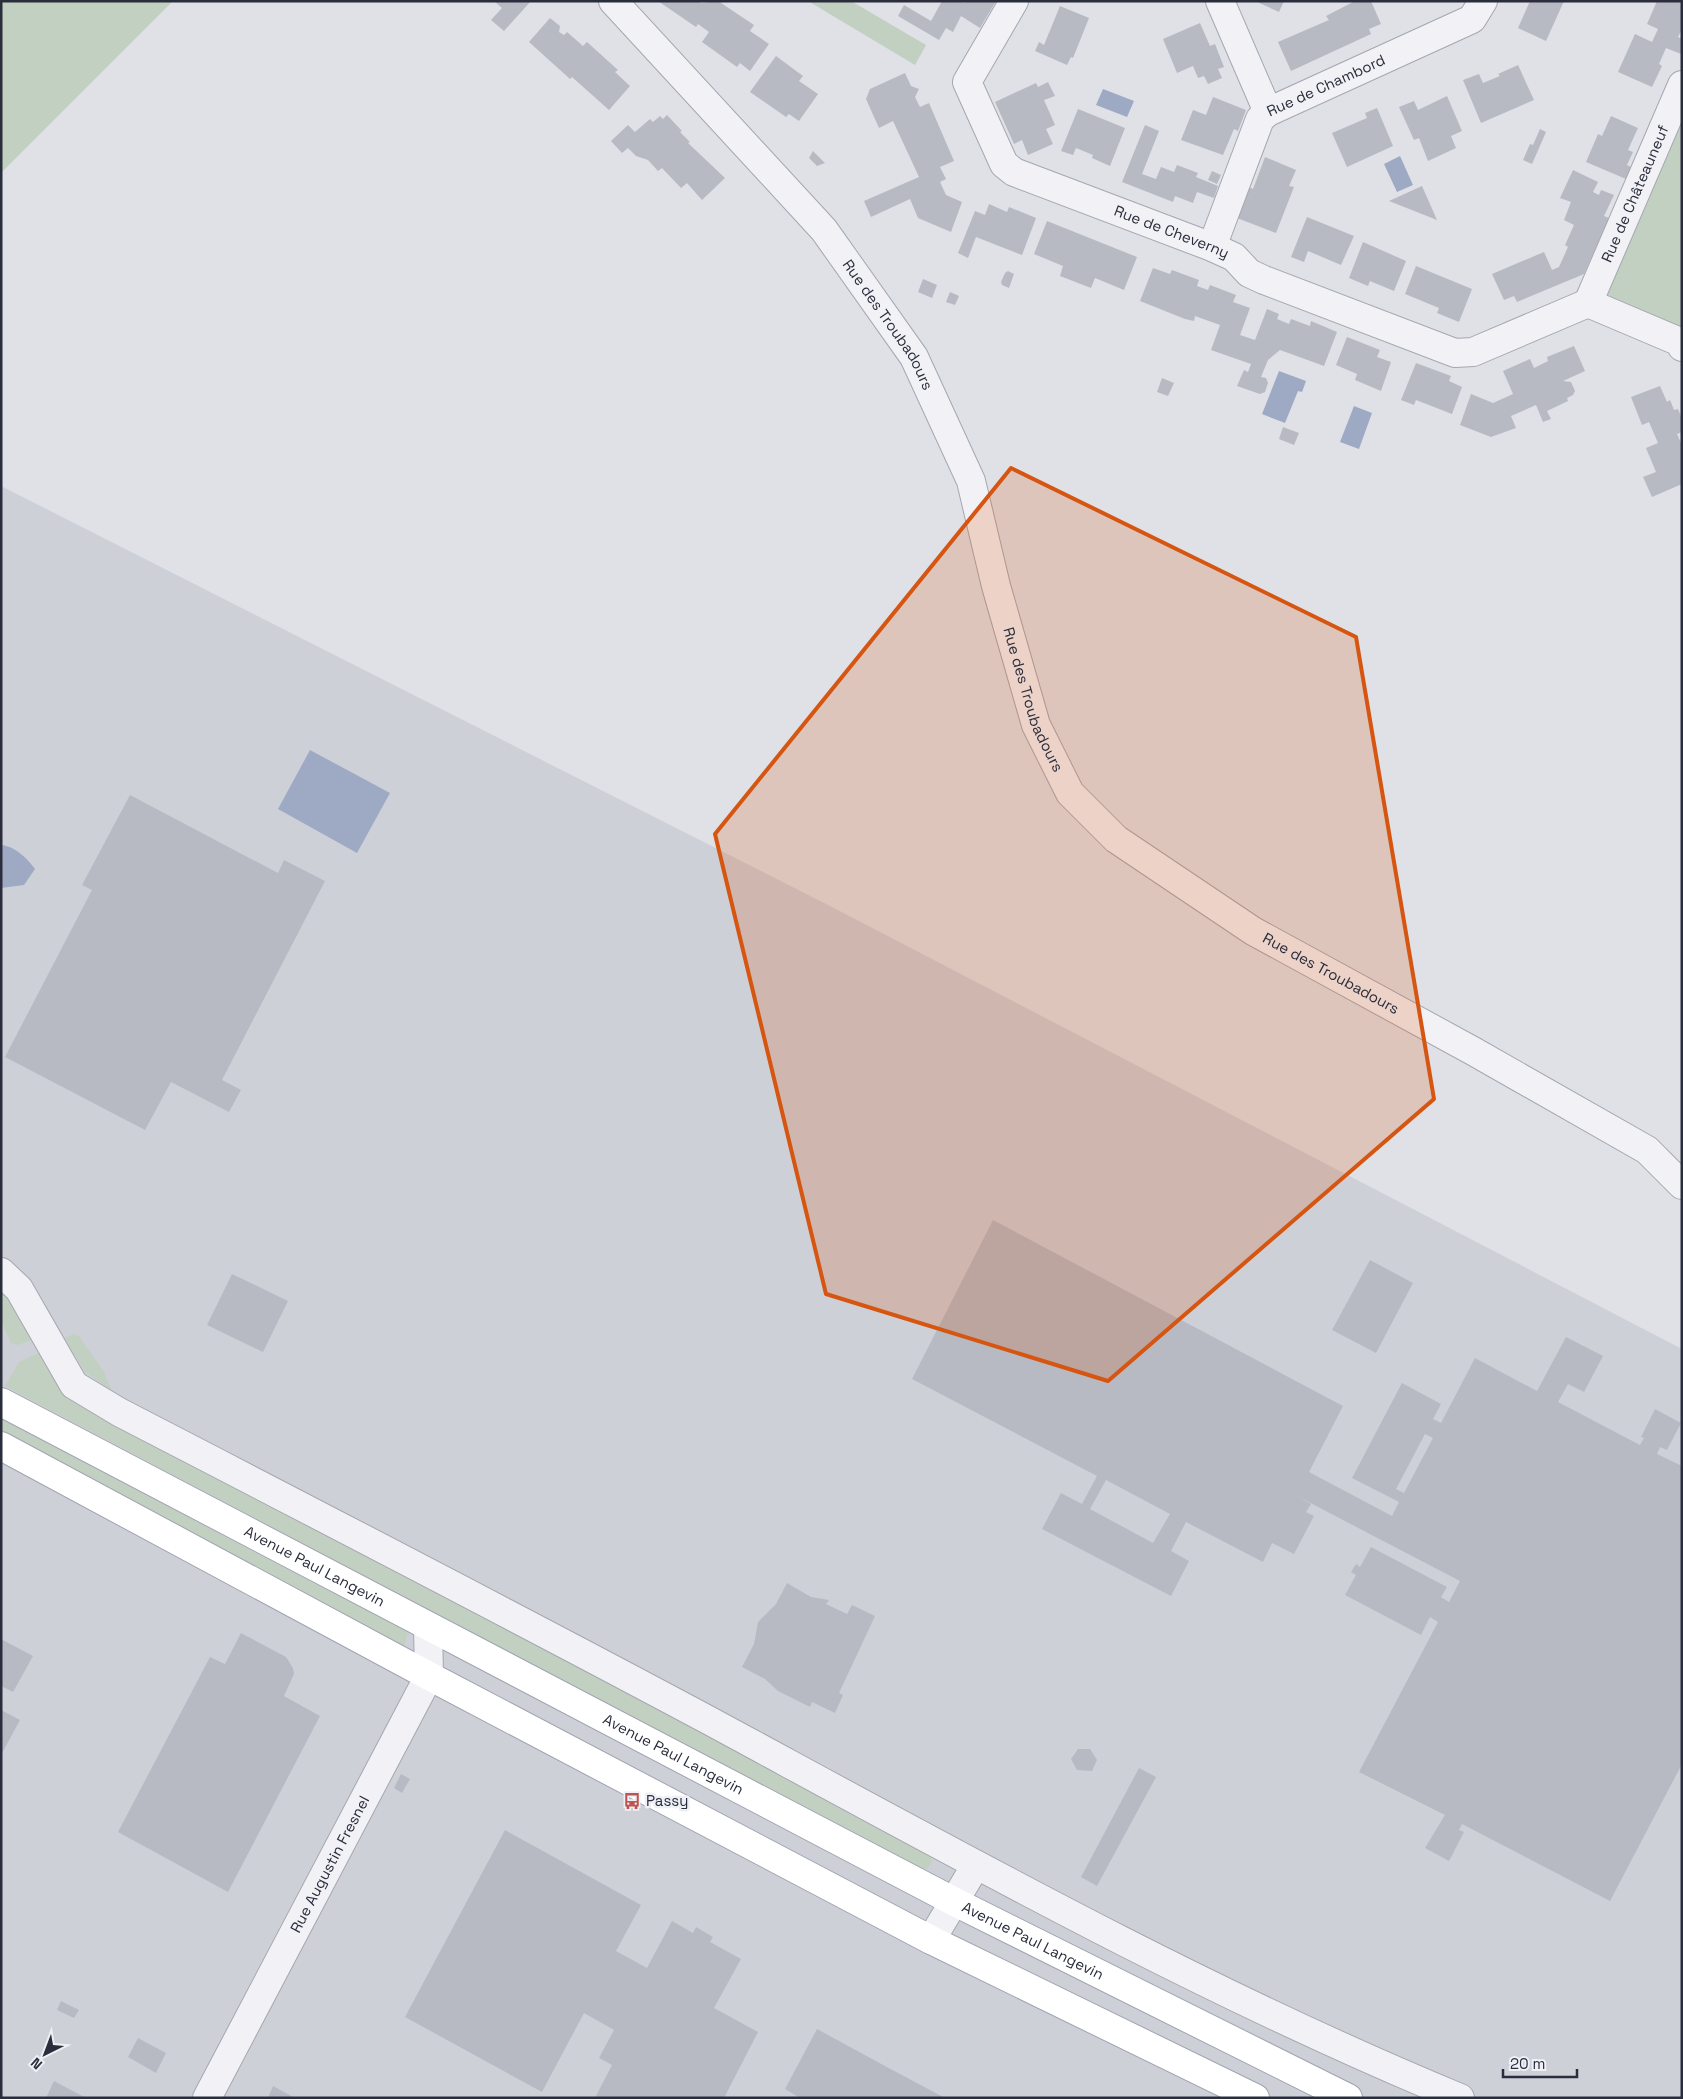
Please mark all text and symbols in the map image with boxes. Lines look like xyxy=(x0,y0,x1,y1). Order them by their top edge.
street label: Rue de Chambord xyxy=(1263,50,1388,120)
street label: Rue de Châteauneuf xyxy=(1597,122,1673,265)
street label: Rue de Cheverny xyxy=(1111,201,1232,263)
street label: Rue des Troubadours xyxy=(839,255,938,393)
street label: Rue des Troubadours xyxy=(999,625,1068,775)
street label: Rue des Troubadours xyxy=(1260,928,1403,1018)
street label: Avenue Paul Langevin xyxy=(241,1521,388,1611)
street label: Avenue Paul Langevin xyxy=(600,1709,747,1799)
bus stop icon: Passy xyxy=(622,1791,642,1811)
place label: Passy xyxy=(646,1791,688,1810)
street label: Rue Augustin Fresnel xyxy=(286,1792,373,1936)
street label: Avenue Paul Langevin xyxy=(959,1897,1107,1984)
north arrow xyxy=(20,2029,70,2079)
scale bar xyxy=(1503,2046,1577,2078)
text: N xyxy=(27,2054,46,2073)
text: 20 m xyxy=(1510,2054,1545,2073)

